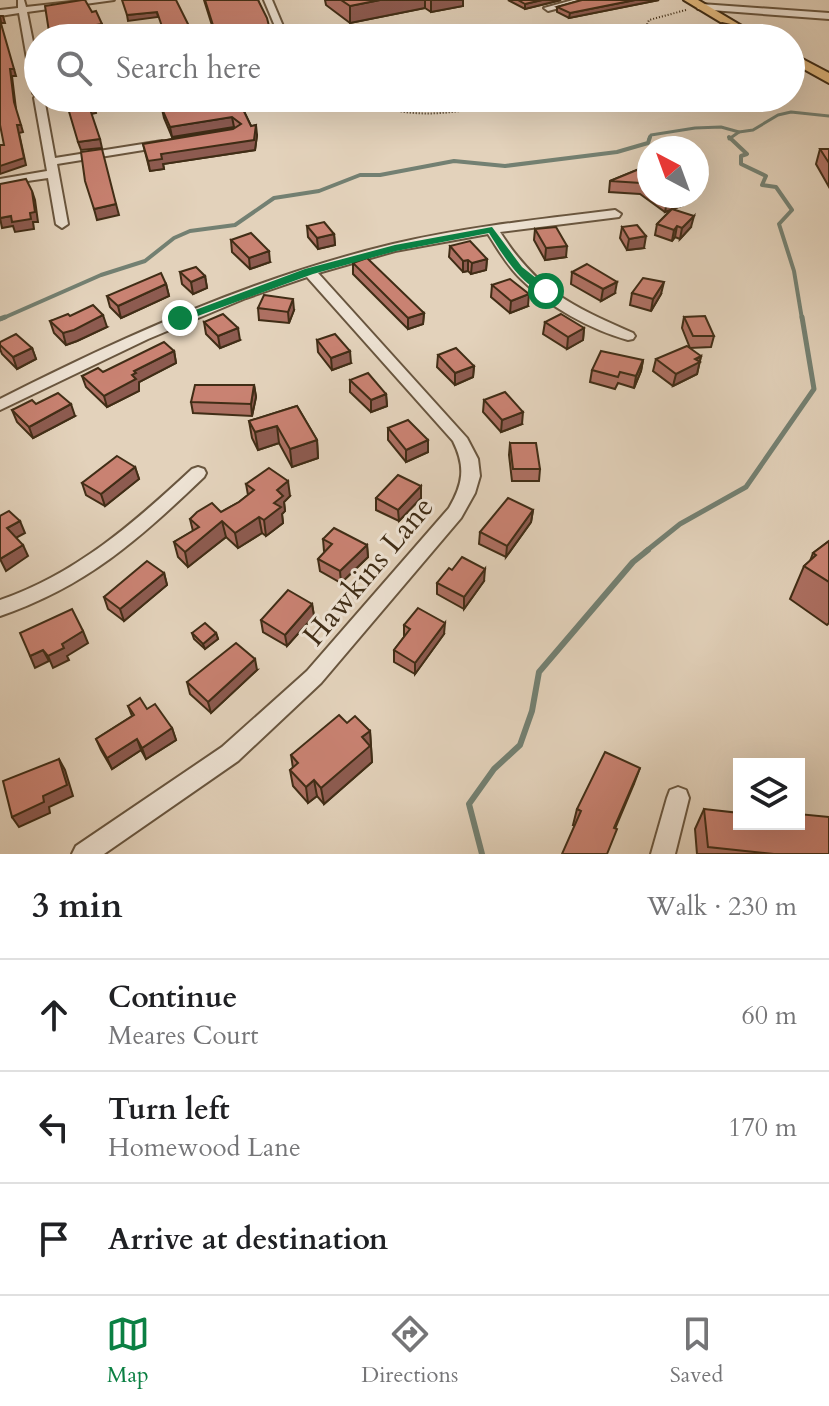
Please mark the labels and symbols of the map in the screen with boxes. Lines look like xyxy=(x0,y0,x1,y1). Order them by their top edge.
north arrow xyxy=(637,136,709,208)
route start xyxy=(528,273,564,309)
route end xyxy=(162,300,198,336)
street label: Hawkins Lane xyxy=(294,488,443,655)

